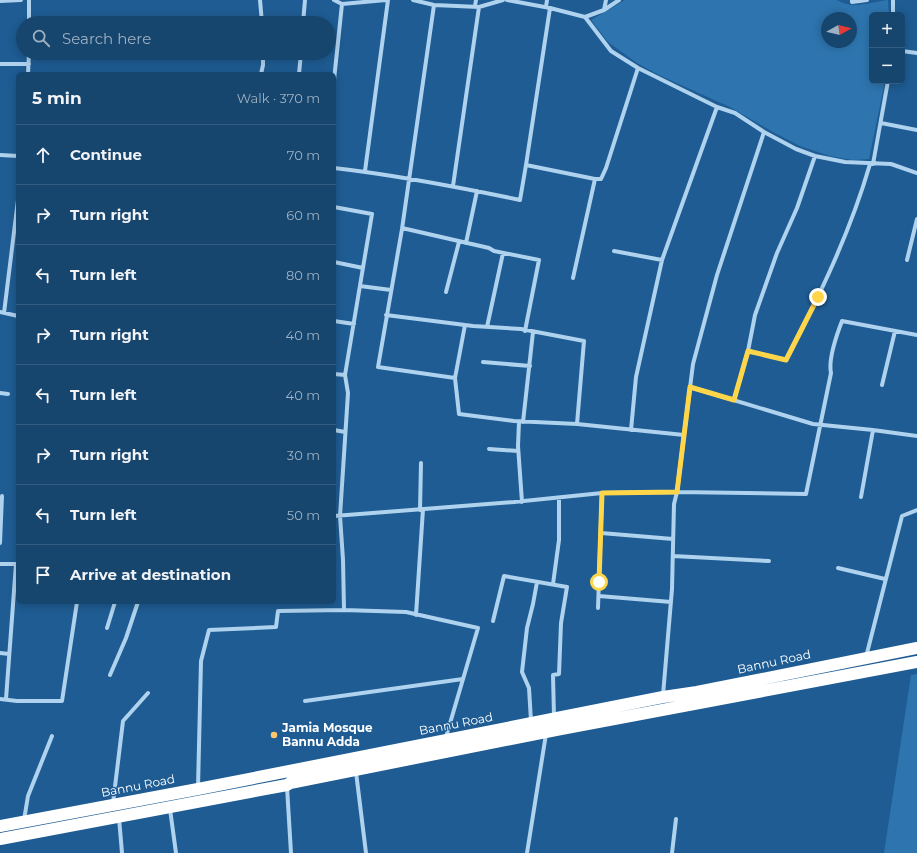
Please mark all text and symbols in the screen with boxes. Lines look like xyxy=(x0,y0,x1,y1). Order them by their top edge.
north arrow xyxy=(821,12,857,48)
map controls xyxy=(869,12,905,84)
button: + xyxy=(869,12,905,48)
search box xyxy=(16,16,336,60)
icon: search xyxy=(30,27,52,49)
text: Search here xyxy=(62,29,151,48)
button: − xyxy=(869,48,905,84)
text: 5 min xyxy=(32,88,82,108)
text: Walk · 370 m xyxy=(237,90,320,106)
icon: ahead xyxy=(32,144,54,166)
text: Continue xyxy=(70,145,142,164)
text: 70 m xyxy=(287,147,320,163)
icon: right xyxy=(32,204,54,226)
text: Turn right xyxy=(70,205,149,224)
text: 60 m xyxy=(286,207,320,223)
icon: left xyxy=(32,264,54,286)
text: Turn left xyxy=(70,265,137,284)
text: 80 m xyxy=(286,267,320,283)
route end xyxy=(809,288,827,306)
icon: right xyxy=(32,324,54,346)
text: Turn right xyxy=(70,325,149,344)
text: 40 m xyxy=(286,327,320,343)
icon: left xyxy=(32,384,54,406)
text: Turn left xyxy=(70,385,137,404)
text: 40 m xyxy=(286,387,320,403)
icon: right xyxy=(32,444,54,466)
text: Turn right xyxy=(70,445,149,464)
text: 30 m xyxy=(287,447,320,463)
icon: left xyxy=(32,504,54,526)
text: Turn left xyxy=(70,505,137,524)
text: 50 m xyxy=(287,507,320,523)
icon: arrive xyxy=(32,564,54,586)
text: Arrive at destination xyxy=(70,565,231,584)
route start xyxy=(590,573,608,591)
street label: Bannu Road xyxy=(736,646,812,677)
street label: Bannu Road xyxy=(418,709,494,738)
place label: Jamia Mosque Bannu Adda xyxy=(281,720,373,749)
marker: Jamia Mosque Bannu Adda xyxy=(269,730,279,740)
street label: Bannu Road xyxy=(100,771,176,800)

